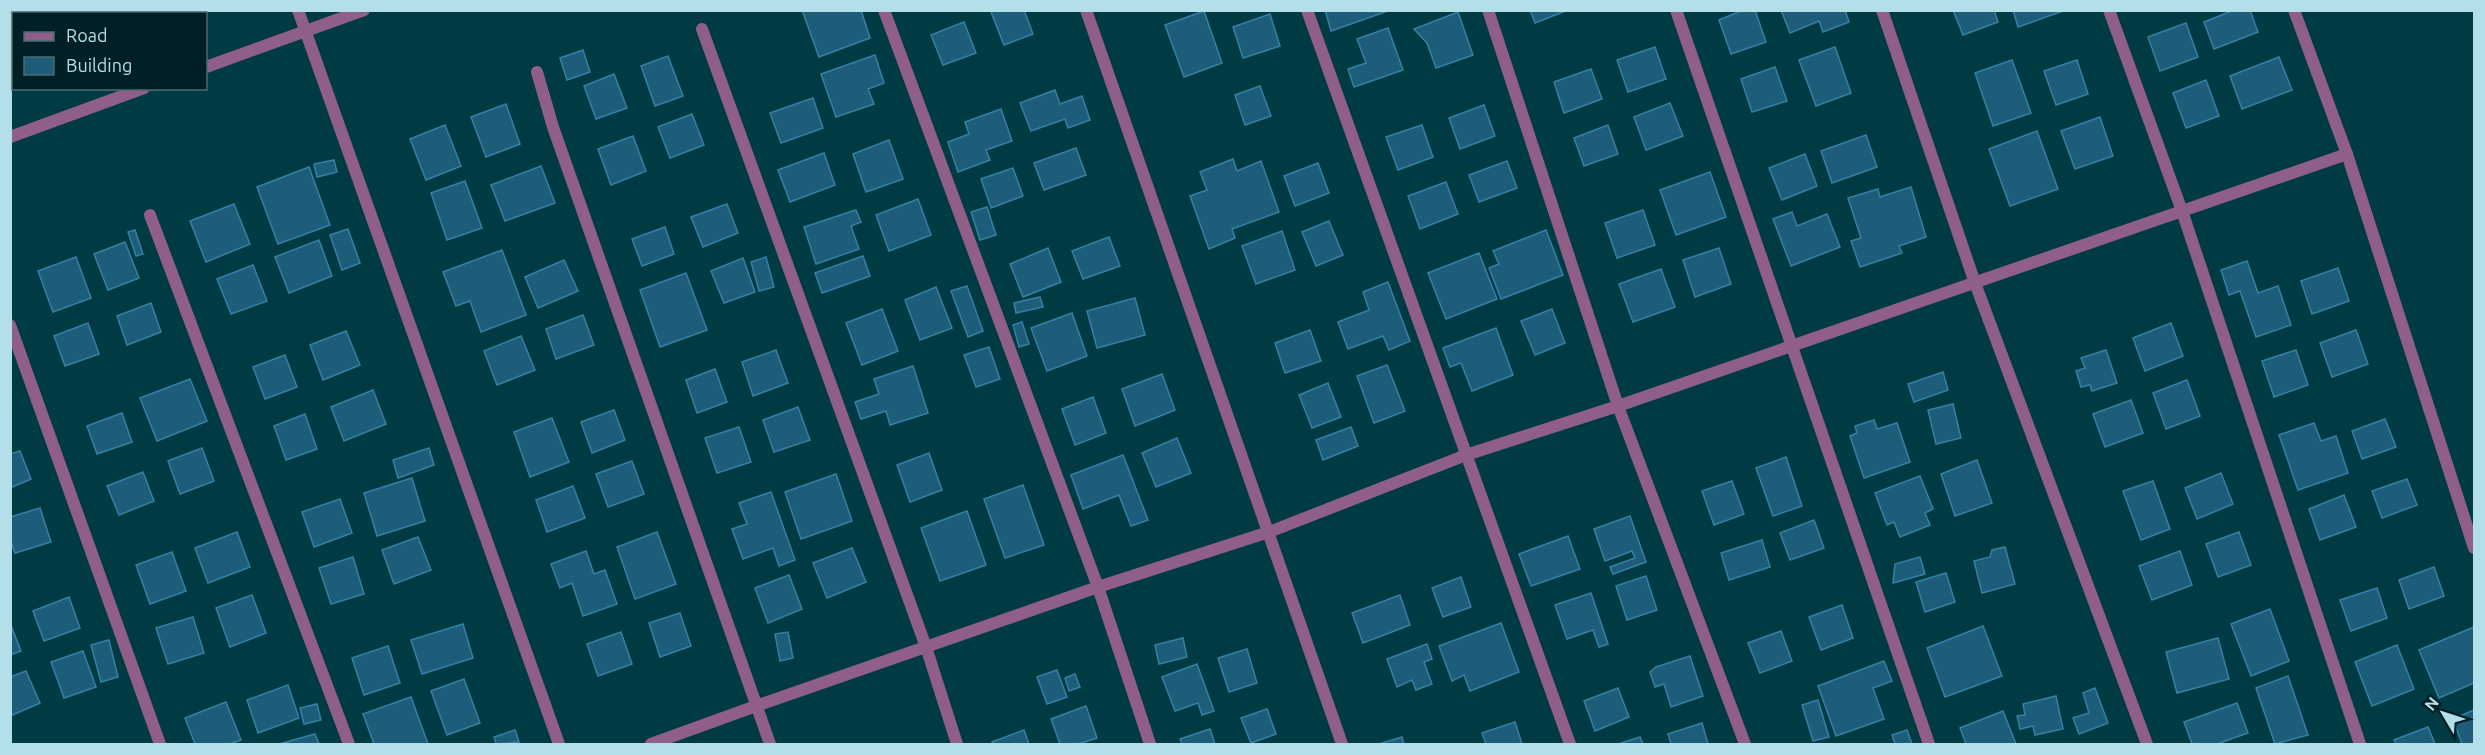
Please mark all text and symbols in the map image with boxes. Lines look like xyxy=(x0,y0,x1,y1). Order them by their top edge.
legend xyxy=(12,12,207,90)
text: Road xyxy=(66,25,108,45)
text: Building xyxy=(66,55,132,75)
north arrow xyxy=(2413,683,2473,743)
text: N xyxy=(2421,693,2442,714)

